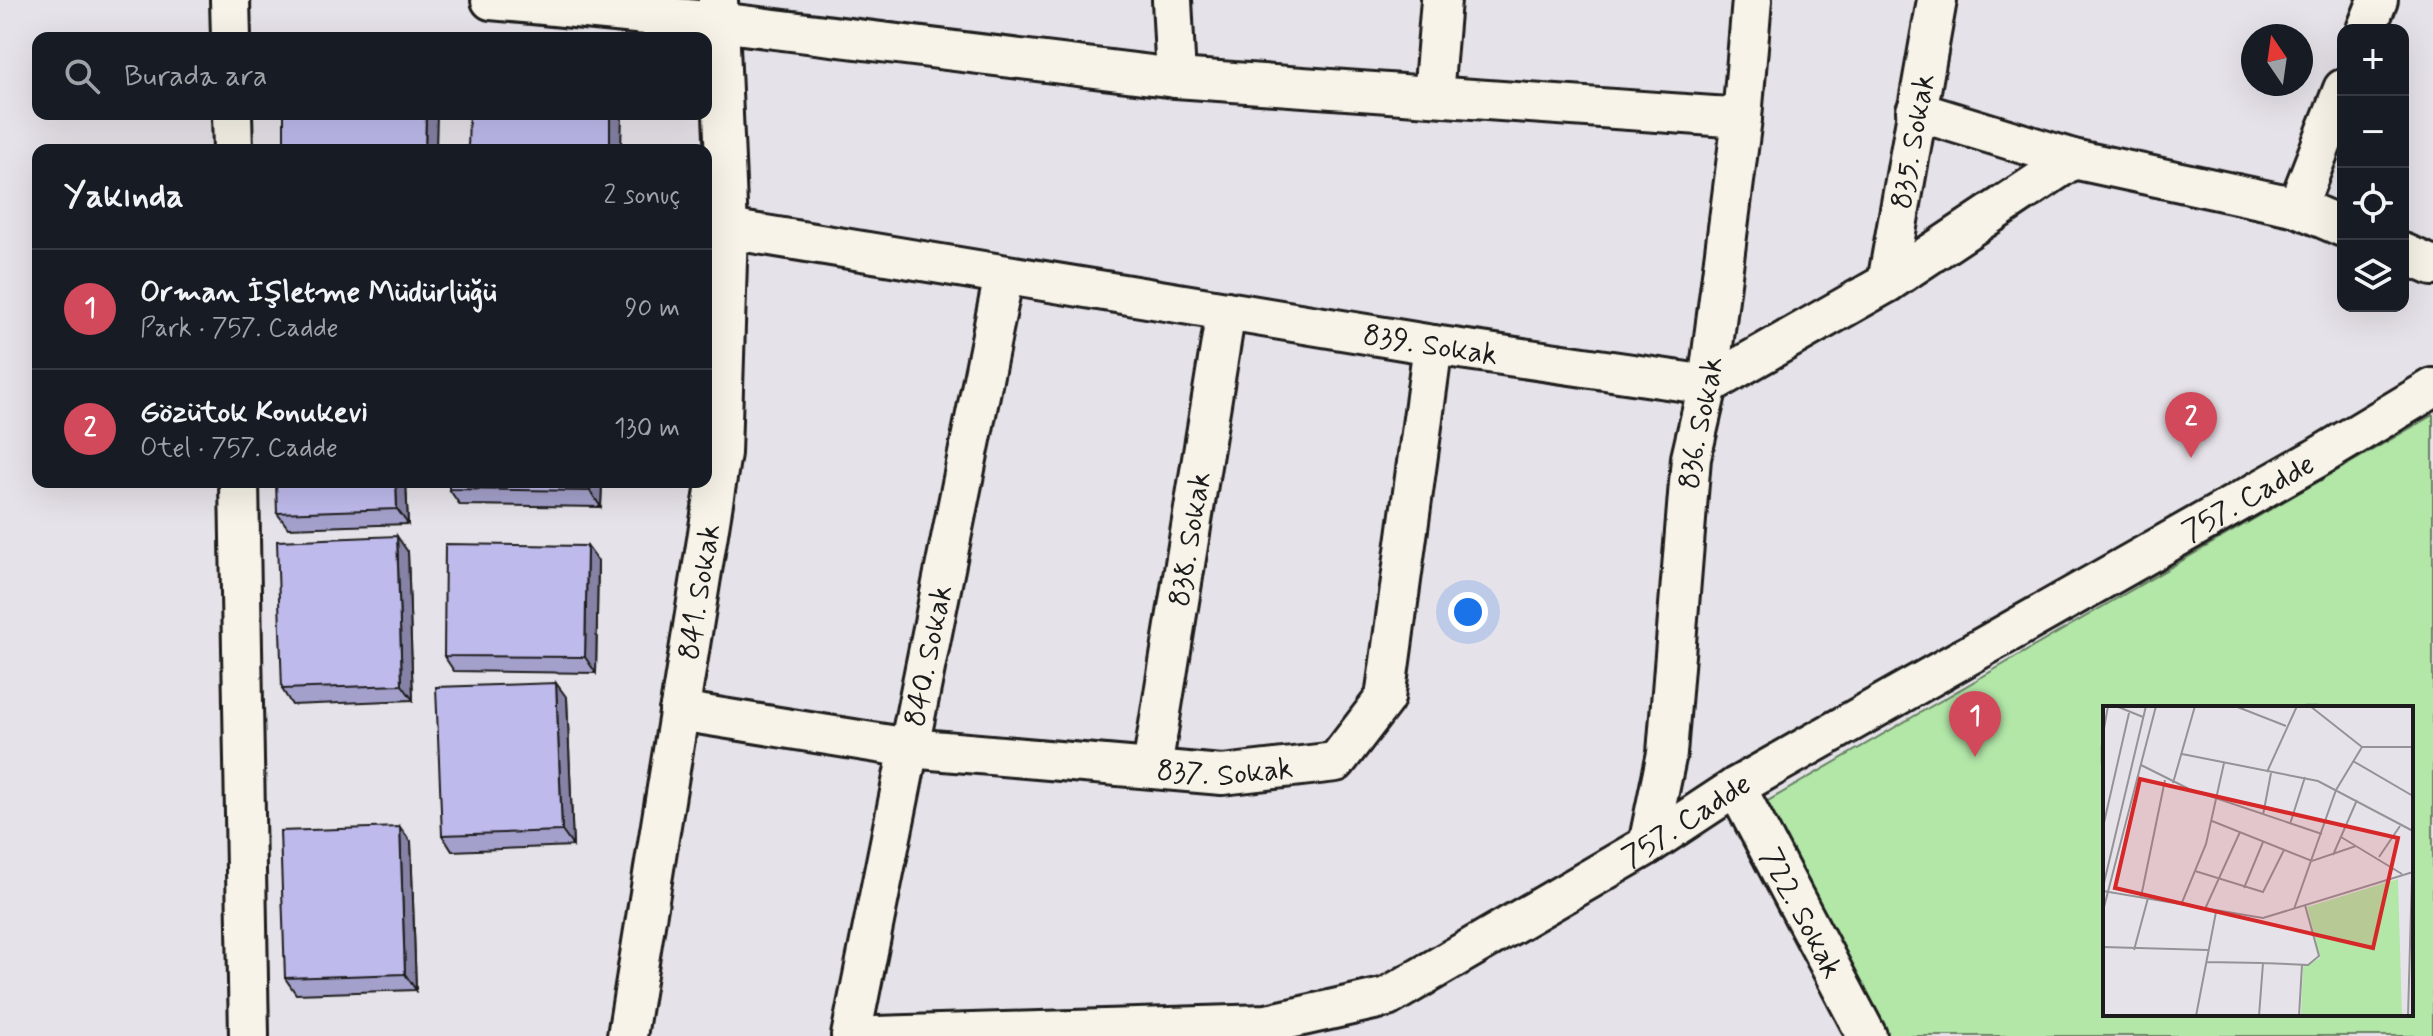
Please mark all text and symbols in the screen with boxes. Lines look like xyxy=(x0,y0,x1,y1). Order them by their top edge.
north arrow xyxy=(2241,24,2313,96)
map controls xyxy=(2337,24,2409,312)
button: + xyxy=(2337,24,2409,96)
search box xyxy=(32,32,712,120)
icon: search xyxy=(60,54,104,98)
text: Burada ara xyxy=(124,57,267,96)
street label: 835. Sokak xyxy=(1882,71,1945,212)
button: − xyxy=(2337,96,2409,168)
button: locate xyxy=(2337,168,2409,240)
text: Yakında xyxy=(64,174,184,219)
text: 2 sonuç xyxy=(603,179,680,213)
button: layers xyxy=(2337,240,2409,312)
text: Orman İşletme Müdürlüğü xyxy=(140,273,497,312)
text: 1 xyxy=(84,292,96,326)
text: 90 m xyxy=(625,292,680,326)
text: Park · 757. Cadde xyxy=(140,312,338,346)
street label: 839. Sokak xyxy=(1360,316,1500,375)
street label: 836. Sokak xyxy=(1671,355,1732,491)
pin: 2 xyxy=(2165,392,2217,458)
text: Gözütok Konukevi xyxy=(140,393,368,432)
text: 2 xyxy=(84,412,96,446)
text: 130 m xyxy=(614,412,680,446)
text: Otel · 757. Cadde xyxy=(140,432,338,466)
street label: 757. Cadde xyxy=(2175,445,2322,551)
street label: 838. Sokak xyxy=(1160,469,1221,610)
street label: 841. Sokak xyxy=(670,521,730,663)
street label: 840. Sokak xyxy=(896,582,962,730)
your location xyxy=(1448,592,1488,632)
pin: 1 xyxy=(1949,691,2001,757)
inset map xyxy=(2103,706,2413,1016)
street label: 837. Sokak xyxy=(1155,749,1295,796)
street label: 757. Cadde xyxy=(1615,765,1758,877)
street label: 722. Sokak xyxy=(1750,841,1851,985)

